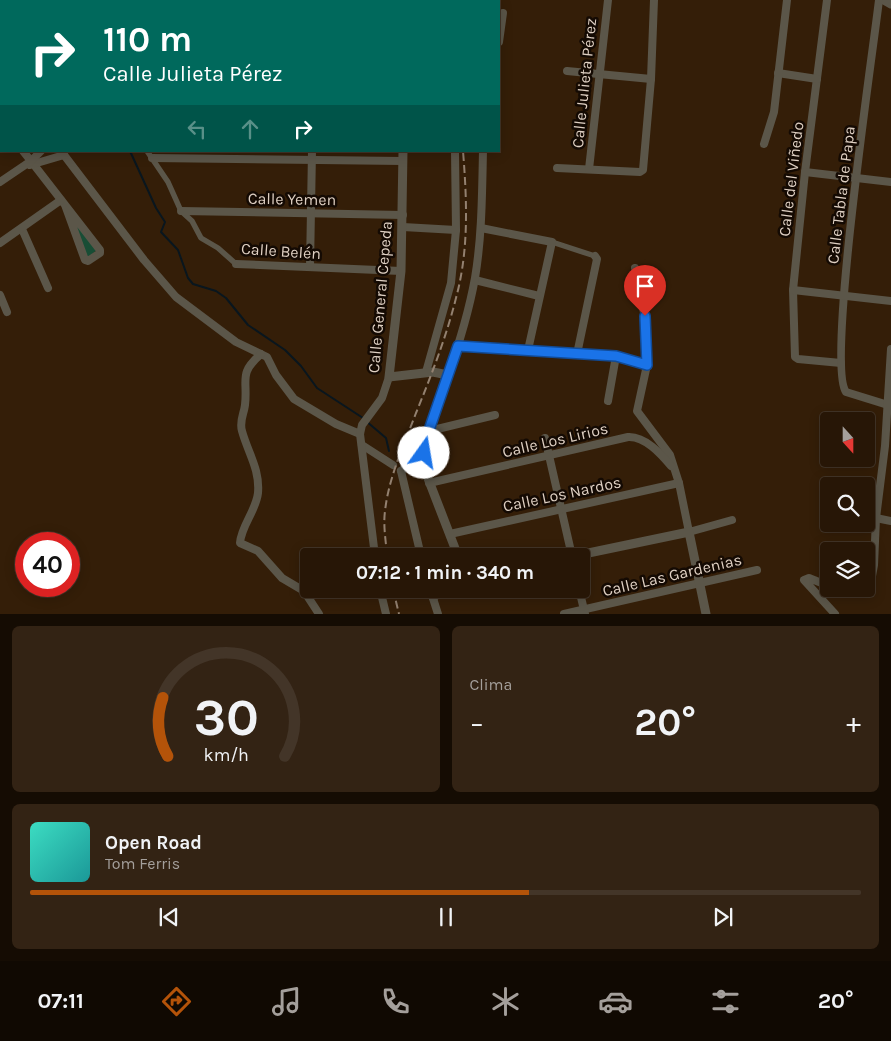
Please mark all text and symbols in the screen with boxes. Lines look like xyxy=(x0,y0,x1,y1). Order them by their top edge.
street label: Calle Julieta Pérez xyxy=(568,17,600,149)
text: 110 m xyxy=(103,19,192,60)
icon: right xyxy=(20,20,85,85)
text: Calle Julieta Pérez xyxy=(103,61,282,87)
icon: left xyxy=(183,115,211,143)
icon: ahead xyxy=(236,115,264,143)
icon: right xyxy=(289,115,317,143)
street label: Calle del Viñedo xyxy=(775,121,807,237)
street label: Calle Tabla de Papa xyxy=(823,125,859,265)
street label: Calle Yemen xyxy=(248,189,336,209)
street label: Calle General Cepeda xyxy=(364,220,396,374)
street label: Calle Belén xyxy=(240,239,322,263)
pin xyxy=(624,265,666,316)
icon: arrive xyxy=(631,272,659,300)
north arrow xyxy=(820,412,875,468)
map controls xyxy=(820,412,875,597)
street label: Calle Los Lirios xyxy=(500,419,610,461)
position arrow xyxy=(397,426,449,478)
street label: Calle Los Nardos xyxy=(501,472,623,516)
button: search xyxy=(820,477,875,532)
speed limit sign: 40 xyxy=(15,532,80,597)
button: layers xyxy=(820,542,875,597)
street label: Calle Las Gardenias xyxy=(601,550,743,600)
text: 07:12 · 1 min · 340 m xyxy=(356,562,534,584)
text: Clima xyxy=(470,675,512,694)
text: 30 xyxy=(193,687,258,748)
text: 20° xyxy=(634,700,696,745)
text: − xyxy=(470,706,484,739)
text: + xyxy=(846,706,861,739)
text: km/h xyxy=(203,745,248,766)
text: Open Road xyxy=(105,832,202,854)
text: Tom Ferris xyxy=(105,854,180,873)
icon: previous xyxy=(155,903,183,931)
icon: pause xyxy=(432,903,460,931)
icon: next xyxy=(709,903,737,931)
icon: directions xyxy=(159,984,194,1019)
icon: music xyxy=(269,984,304,1019)
icon: phone xyxy=(378,984,413,1019)
icon: climate xyxy=(488,984,523,1019)
icon: car xyxy=(598,984,633,1019)
icon: filters xyxy=(708,984,743,1019)
text: 07:11 xyxy=(37,988,84,1014)
text: 20° xyxy=(818,988,853,1014)

